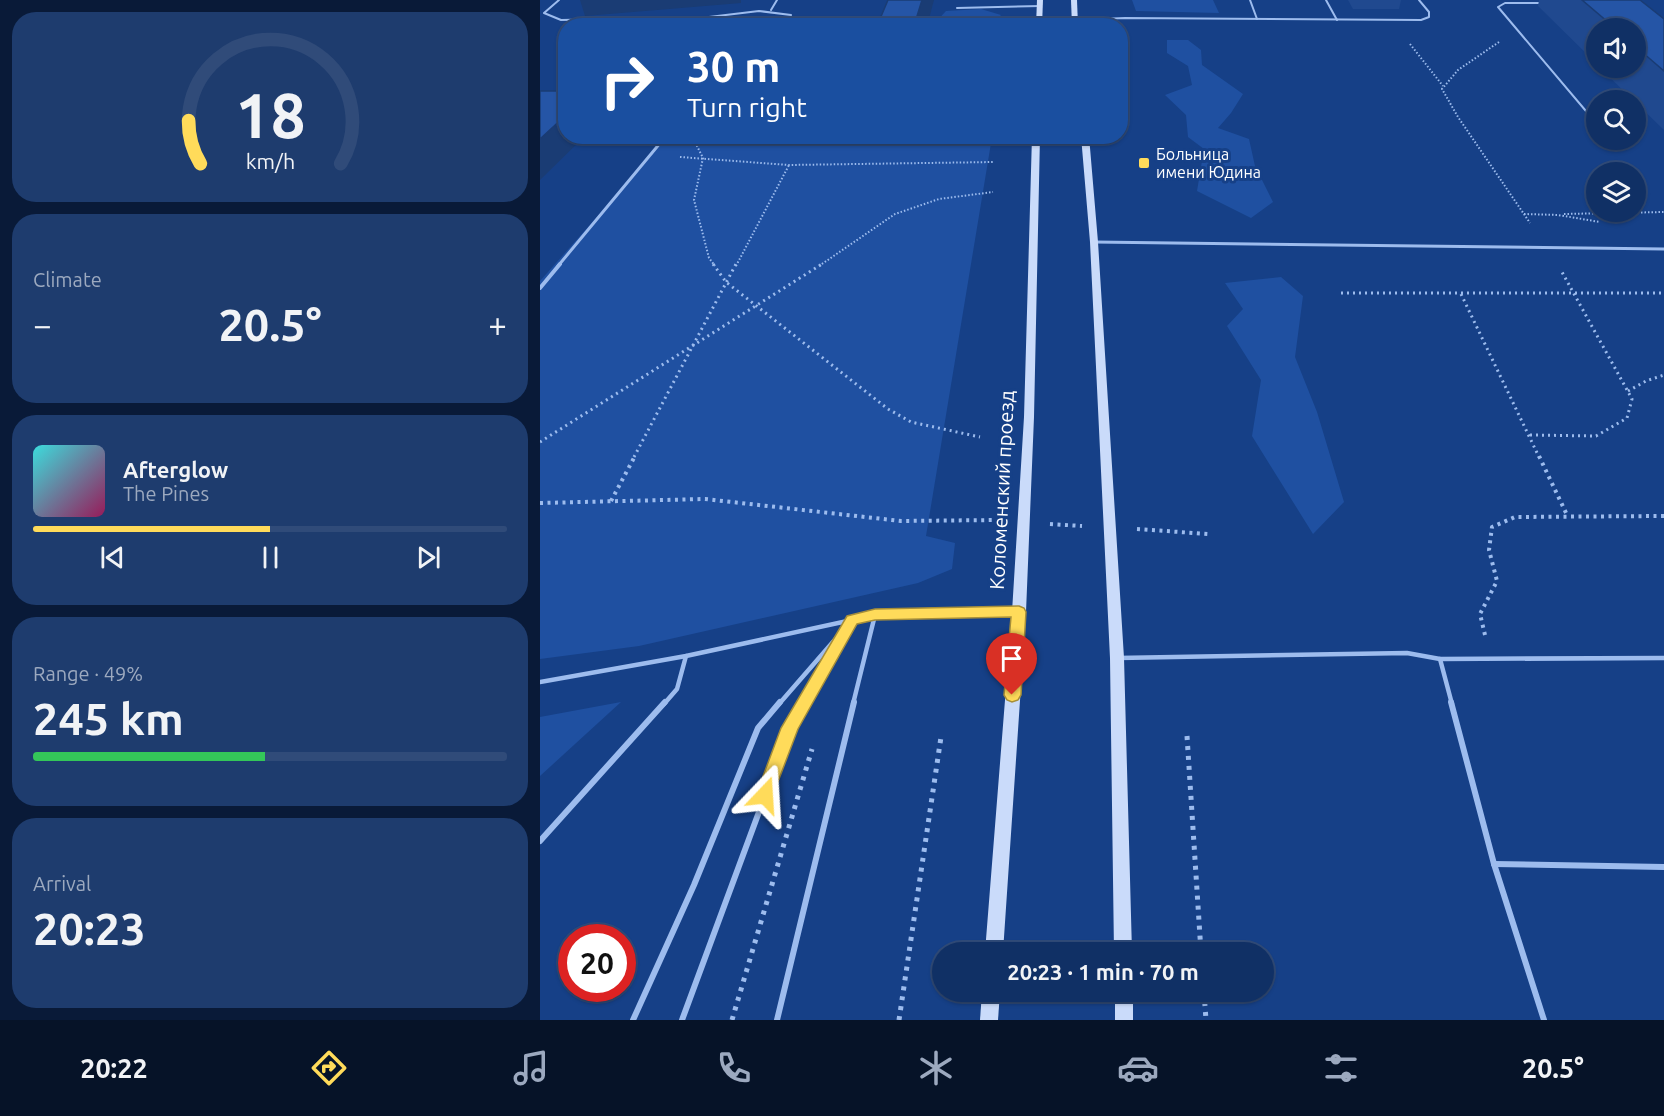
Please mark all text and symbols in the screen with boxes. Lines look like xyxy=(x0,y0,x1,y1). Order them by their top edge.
map controls xyxy=(1586,18,1646,222)
button: sound xyxy=(1586,18,1646,78)
icon: right xyxy=(588,42,666,120)
text: 30 m xyxy=(687,43,781,90)
text: 18 xyxy=(235,80,305,150)
button: search xyxy=(1586,90,1646,150)
text: Turn right xyxy=(687,92,807,122)
place label: Больница имени Юдина xyxy=(1156,145,1261,181)
text: km/h xyxy=(245,149,295,173)
marker: Больница имени Юдина xyxy=(1137,156,1151,170)
button: layers xyxy=(1586,162,1646,222)
text: Climate xyxy=(33,268,102,291)
text: 20.5° xyxy=(218,299,322,350)
text: − xyxy=(33,306,52,343)
text: + xyxy=(488,306,507,343)
street label: Коломенский проезд xyxy=(985,390,1018,590)
text: Afterglow xyxy=(123,457,228,482)
text: The Pines xyxy=(123,482,209,505)
icon: previous xyxy=(96,541,129,574)
icon: pause xyxy=(254,541,287,574)
icon: next xyxy=(412,541,445,574)
pin xyxy=(986,633,1037,695)
icon: arrive xyxy=(995,642,1028,675)
text: Range · 49% xyxy=(33,662,143,685)
text: 245 km xyxy=(33,693,184,744)
position arrow xyxy=(733,763,797,827)
text: Arrival xyxy=(33,872,91,895)
text: 20:23 xyxy=(33,903,146,954)
speed limit sign: 20 xyxy=(558,924,636,1002)
text: 20:23 · 1 min · 70 m xyxy=(1007,959,1199,984)
icon: directions xyxy=(308,1047,350,1089)
icon: music xyxy=(510,1047,552,1089)
icon: phone xyxy=(713,1047,755,1089)
icon: climate xyxy=(915,1047,957,1089)
icon: car xyxy=(1117,1047,1159,1089)
icon: filters xyxy=(1320,1047,1362,1089)
text: 20:22 xyxy=(80,1053,148,1083)
text: 20.5° xyxy=(1522,1053,1584,1083)

